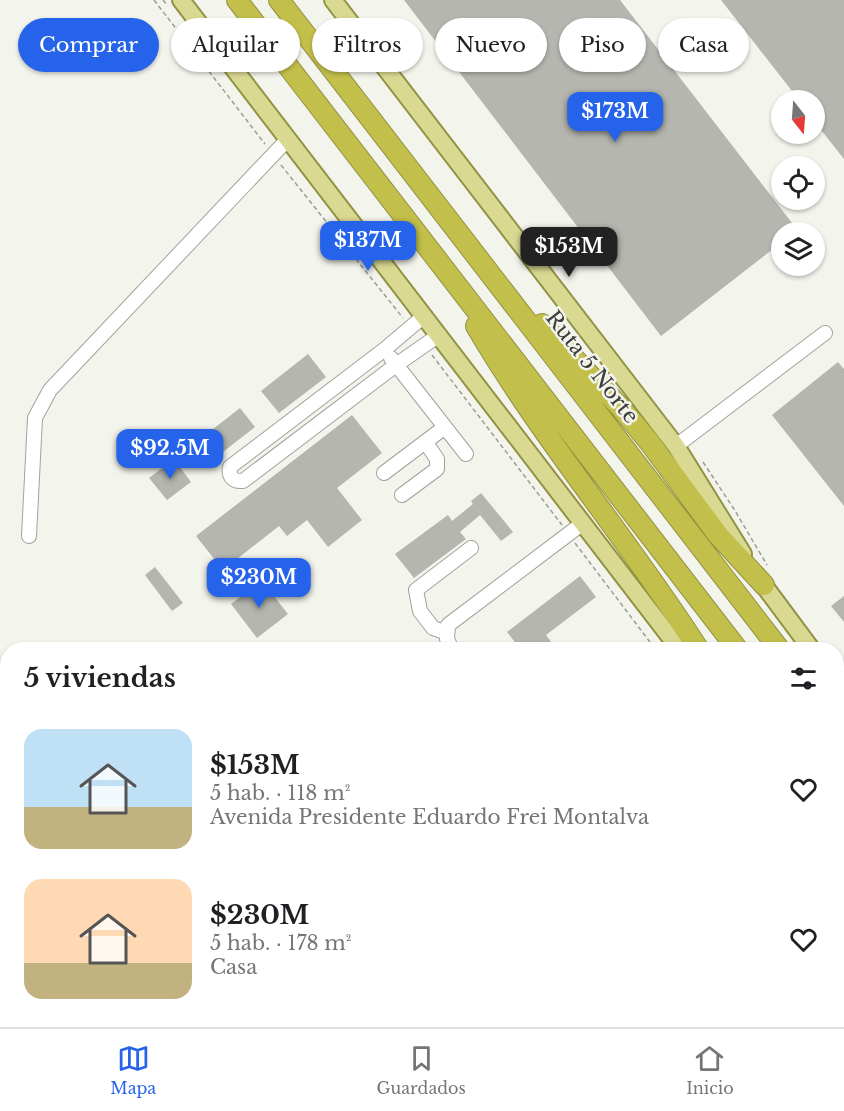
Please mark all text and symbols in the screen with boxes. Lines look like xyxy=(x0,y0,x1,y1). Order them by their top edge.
chip: Comprar xyxy=(18,18,159,72)
chip: Alquilar xyxy=(171,18,300,72)
chip: Filtros xyxy=(312,18,423,72)
chip: Nuevo xyxy=(435,18,547,72)
chip: Piso xyxy=(559,18,646,72)
chip: Casa xyxy=(658,18,749,72)
north arrow xyxy=(771,90,825,144)
map controls xyxy=(771,90,825,276)
pin: $173M xyxy=(573,92,657,143)
text: $173M xyxy=(581,99,649,123)
button: locate xyxy=(771,156,825,210)
pin: $137M xyxy=(326,221,410,272)
button: layers xyxy=(771,222,825,276)
pin: $153M xyxy=(527,227,611,278)
text: $137M xyxy=(334,228,402,252)
text: $153M xyxy=(534,234,604,258)
street label: Ruta 5 Norte xyxy=(540,305,644,429)
pin: $92.5M xyxy=(121,429,219,480)
text: $92.5M xyxy=(130,436,210,460)
pin: $230M xyxy=(217,558,301,609)
text: $230M xyxy=(221,565,297,589)
text: 5 viviendas xyxy=(24,662,176,694)
icon: filters xyxy=(787,662,820,695)
text: $153M xyxy=(210,749,300,781)
icon: home xyxy=(72,753,144,825)
icon: heart xyxy=(787,773,820,806)
text: 5 hab. · 118 m² xyxy=(210,781,350,805)
text: Avenida Presidente Eduardo Frei Montalva xyxy=(210,805,649,829)
text: $230M xyxy=(210,899,309,931)
icon: home xyxy=(72,903,144,975)
icon: heart xyxy=(787,923,820,956)
text: 5 hab. · 178 m² xyxy=(210,931,351,955)
text: Casa xyxy=(210,955,257,979)
tab: Mapa xyxy=(110,1042,156,1098)
tab: Guardados xyxy=(377,1042,466,1098)
tab: Inicio xyxy=(686,1042,734,1098)

